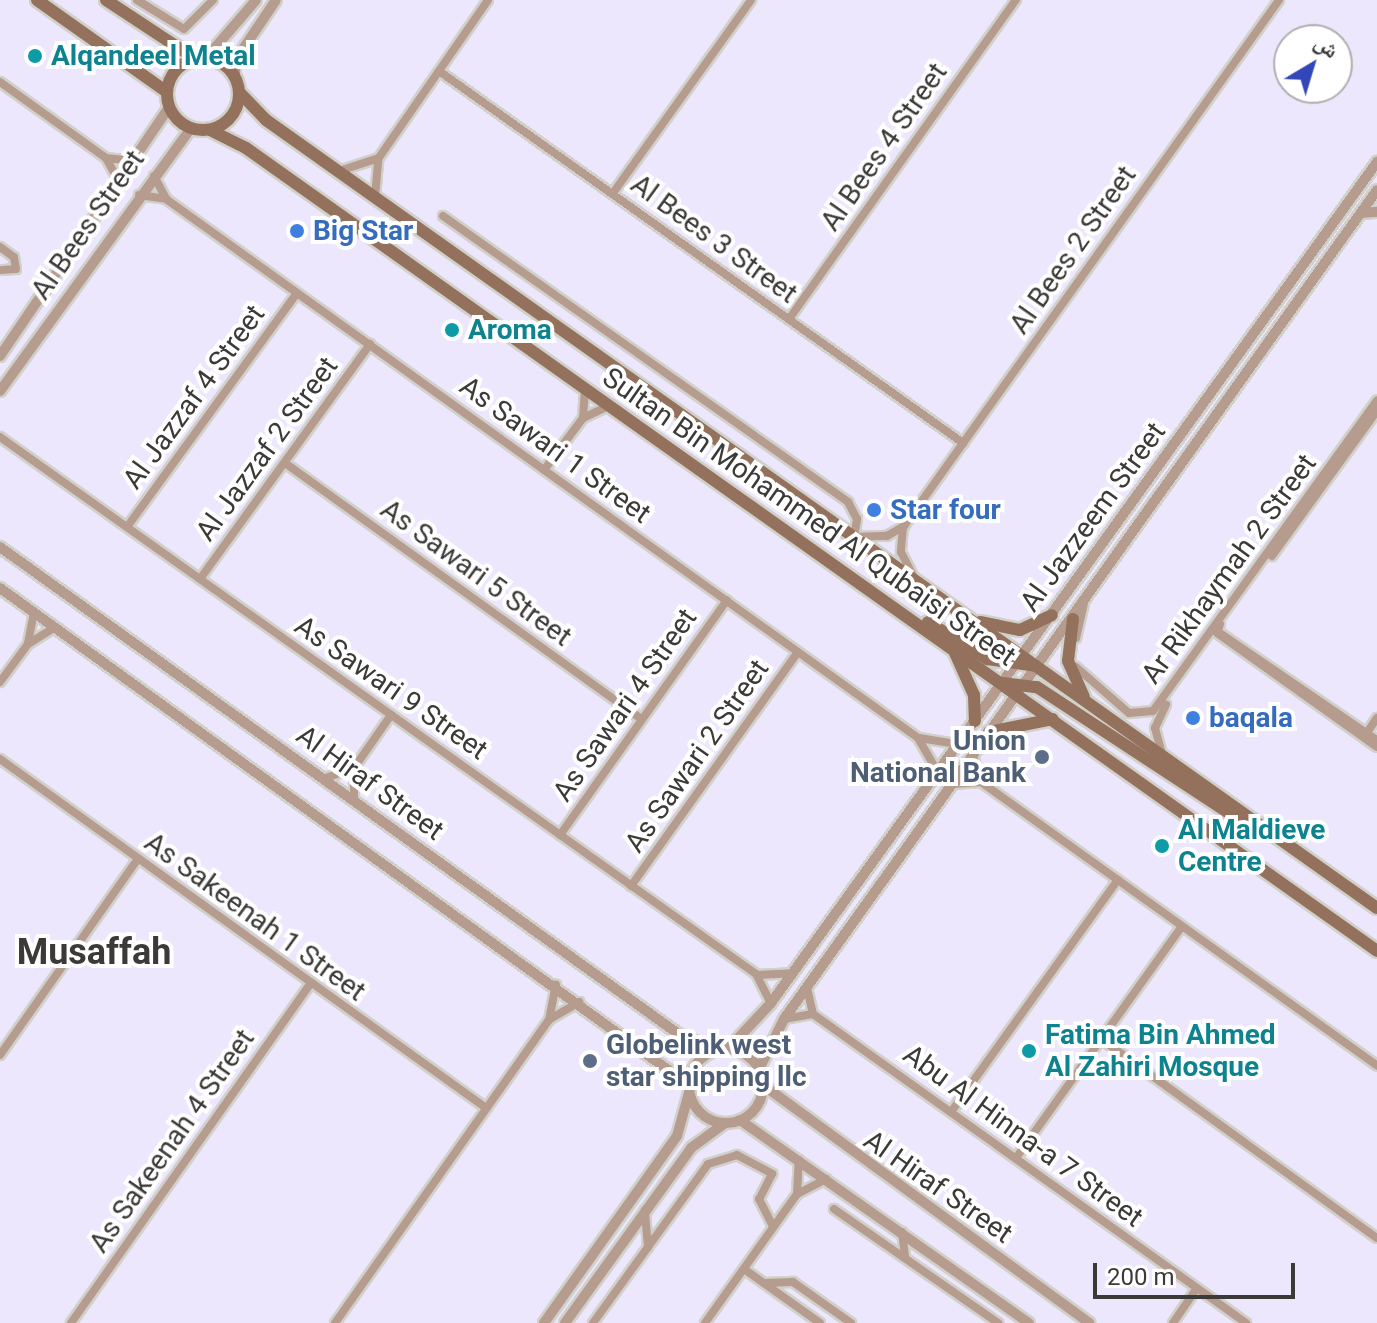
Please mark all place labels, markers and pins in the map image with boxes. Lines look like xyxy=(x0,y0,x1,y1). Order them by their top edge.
place label: Alqandeel Metal xyxy=(51,39,256,73)
marker: Alqandeel Metal xyxy=(26,47,44,65)
place label: Big Star xyxy=(313,214,413,248)
marker: Big Star xyxy=(288,222,306,240)
place label: Aroma xyxy=(468,313,552,347)
marker: Aroma xyxy=(443,321,461,339)
place label: Star four xyxy=(890,493,1001,527)
marker: Star four xyxy=(865,501,883,519)
place label: baqala xyxy=(1209,701,1293,735)
marker: baqala xyxy=(1184,709,1202,727)
place label: Union National Bank xyxy=(850,724,1026,790)
marker: Union National Bank xyxy=(1033,748,1051,766)
place label: Al Maldieve Centre xyxy=(1178,813,1325,879)
marker: Al Maldieve Centre xyxy=(1153,837,1171,855)
place label: Fatima Bin Ahmed Al Zahiri Mosque xyxy=(1045,1018,1276,1084)
place label: Globelink west star shipping llc xyxy=(606,1028,806,1094)
marker: Fatima Bin Ahmed Al Zahiri Mosque xyxy=(1020,1042,1038,1060)
marker: Globelink west star shipping llc xyxy=(581,1052,599,1070)

